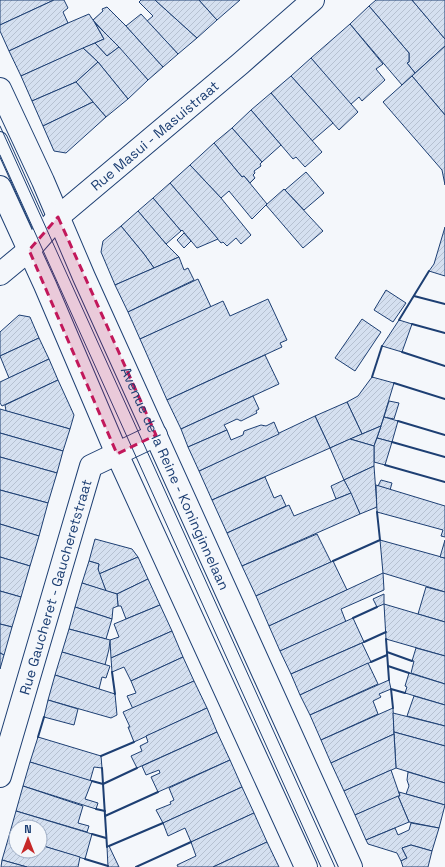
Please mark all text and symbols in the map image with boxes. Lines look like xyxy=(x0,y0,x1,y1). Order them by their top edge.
street label: Rue Masui - Masuistraat xyxy=(87,77,223,195)
street label: Avenue de la Reine - Koninginnelaan xyxy=(117,364,233,593)
street label: Rue Gaucheret - Gaucheretstraat xyxy=(15,477,96,697)
north arrow xyxy=(8,819,48,859)
text: N xyxy=(24,822,32,836)

